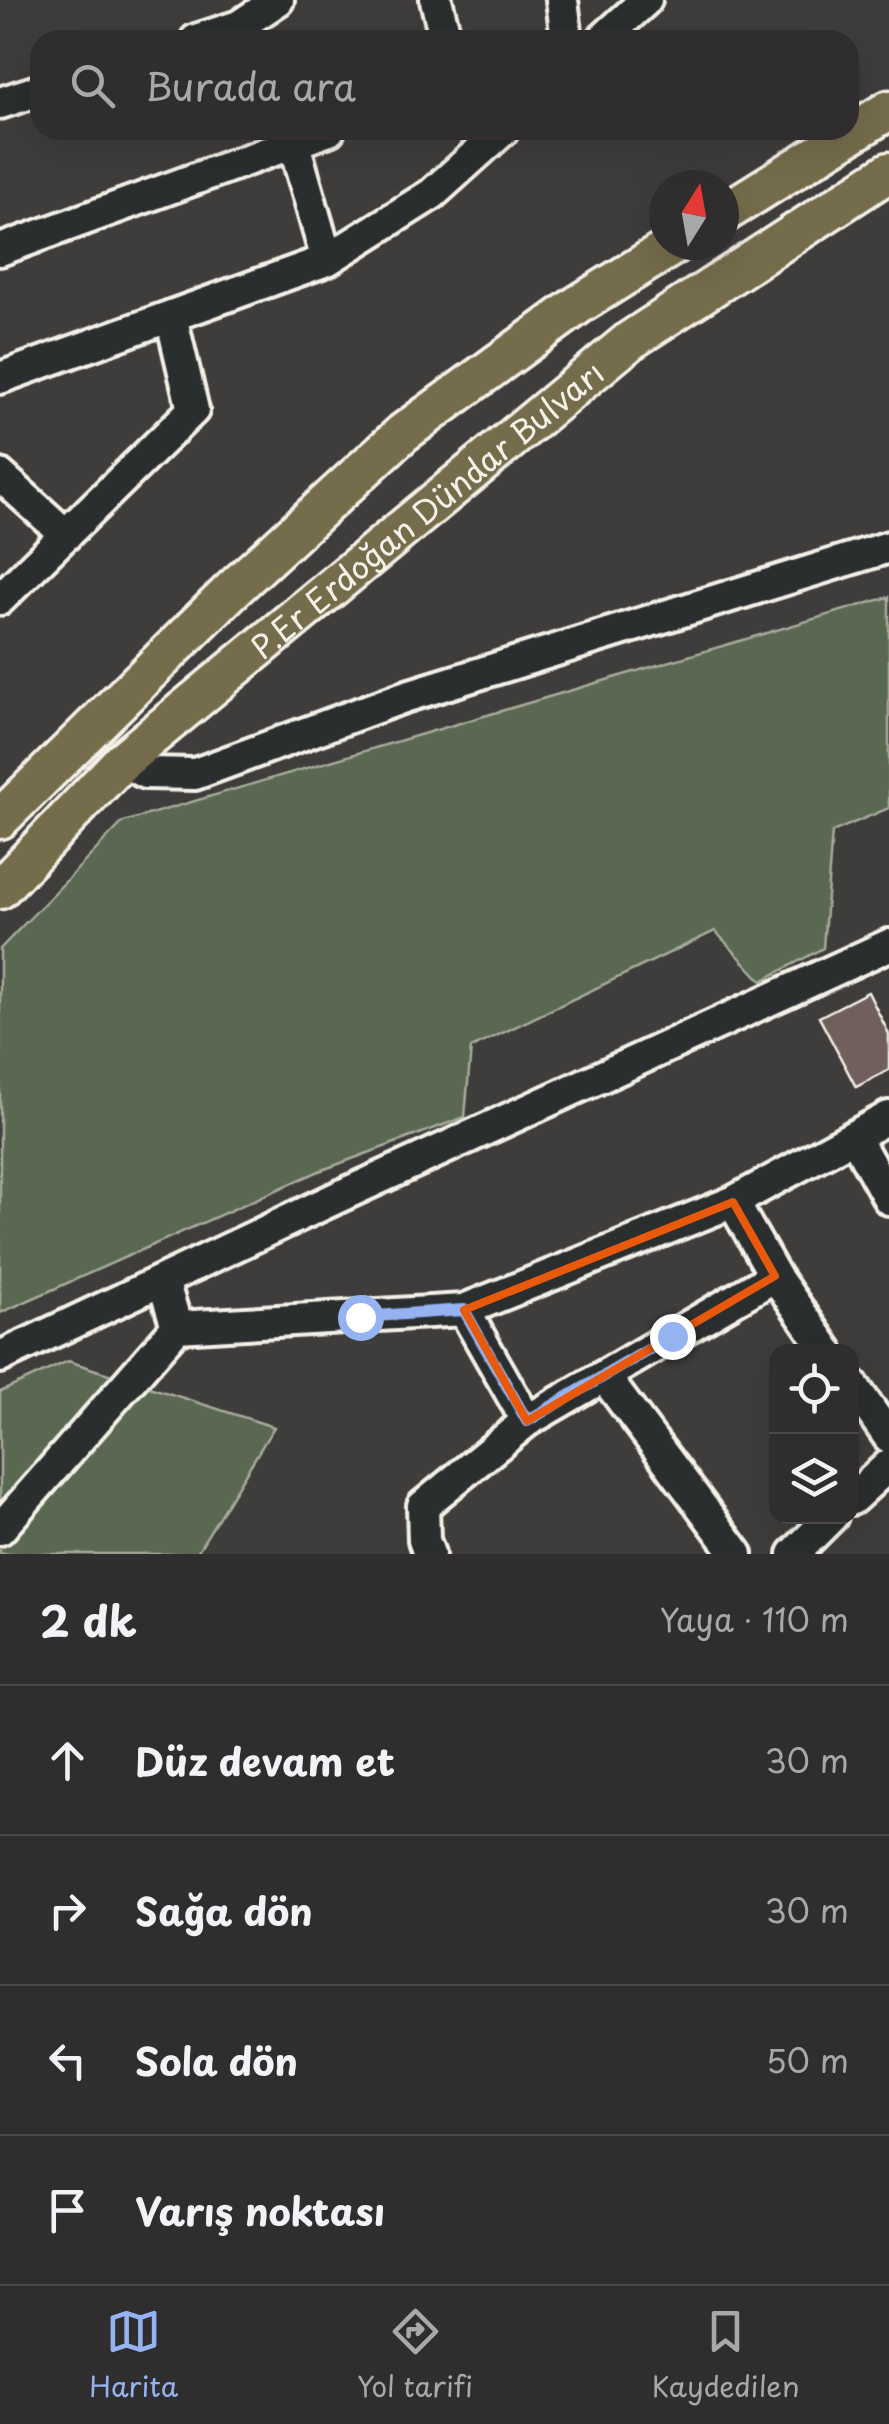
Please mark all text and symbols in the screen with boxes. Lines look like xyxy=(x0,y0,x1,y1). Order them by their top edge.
search box xyxy=(30,30,859,140)
text: Burada ara xyxy=(145,57,356,114)
icon: search xyxy=(65,58,120,113)
north arrow xyxy=(649,170,739,260)
street label: P.Er Erdoğan Dündar Bulvarı xyxy=(239,349,614,670)
route start xyxy=(338,1295,384,1341)
route end xyxy=(650,1314,696,1360)
map controls xyxy=(769,1344,859,1524)
button: locate xyxy=(769,1344,859,1434)
button: layers xyxy=(769,1434,859,1524)
text: 2 dk xyxy=(40,1588,137,1651)
text: Yaya · 110 m xyxy=(660,1595,849,1643)
text: Düz devam et xyxy=(135,1732,395,1789)
icon: ahead xyxy=(40,1733,95,1788)
text: 30 m xyxy=(765,1736,849,1784)
text: Sağa dön xyxy=(135,1882,313,1939)
icon: right xyxy=(40,1883,95,1938)
text: 30 m xyxy=(765,1886,849,1934)
text: Sola dön xyxy=(135,2032,298,2089)
icon: left xyxy=(40,2033,95,2088)
text: 50 m xyxy=(766,2036,849,2084)
text: Varış noktası xyxy=(135,2182,385,2239)
icon: arrive xyxy=(40,2183,95,2238)
tab: Harita xyxy=(89,2304,178,2407)
tab: Yol tarifi xyxy=(357,2304,473,2407)
tab: Kaydedilen xyxy=(652,2304,800,2407)

